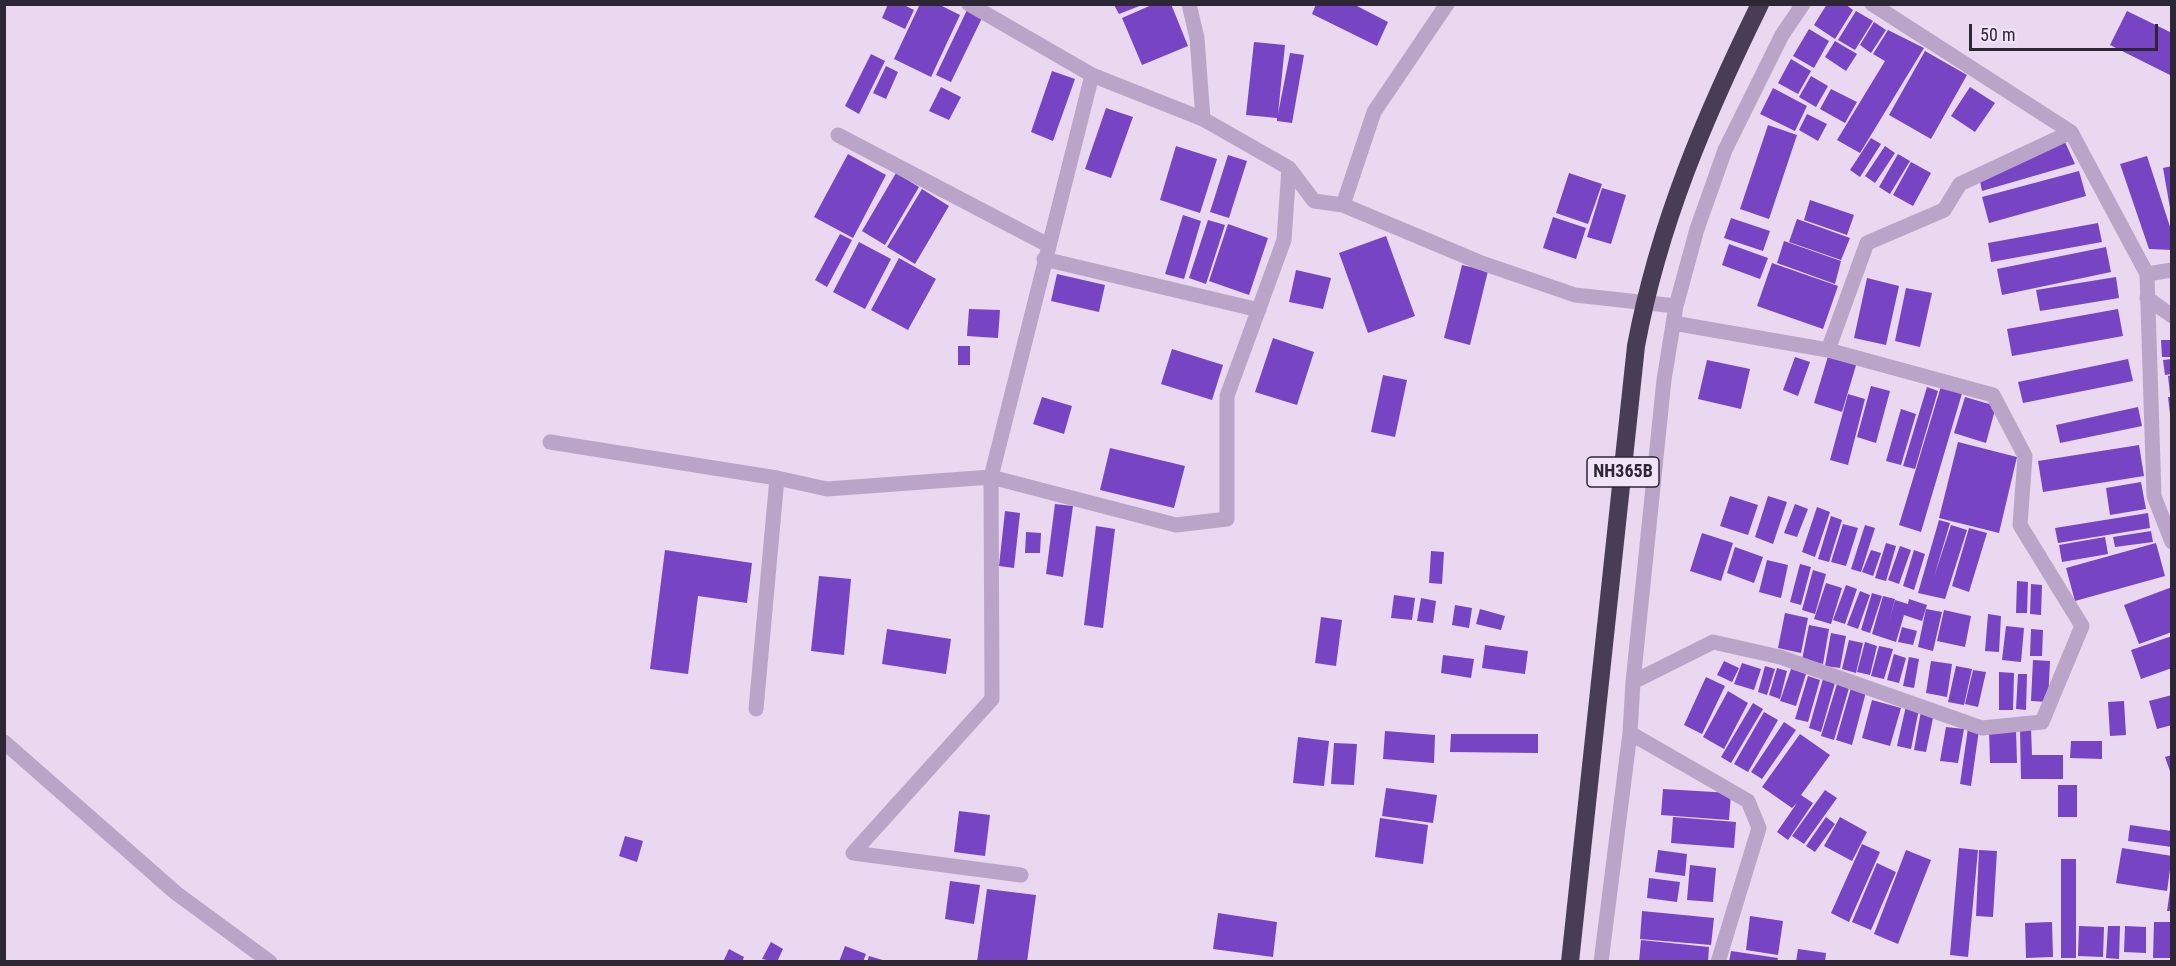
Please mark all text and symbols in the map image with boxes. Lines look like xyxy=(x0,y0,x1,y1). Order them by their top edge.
scale bar xyxy=(1972,12,2161,50)
text: 50 m xyxy=(1980,24,2015,45)
road number: NH365B xyxy=(1587,457,1659,487)

